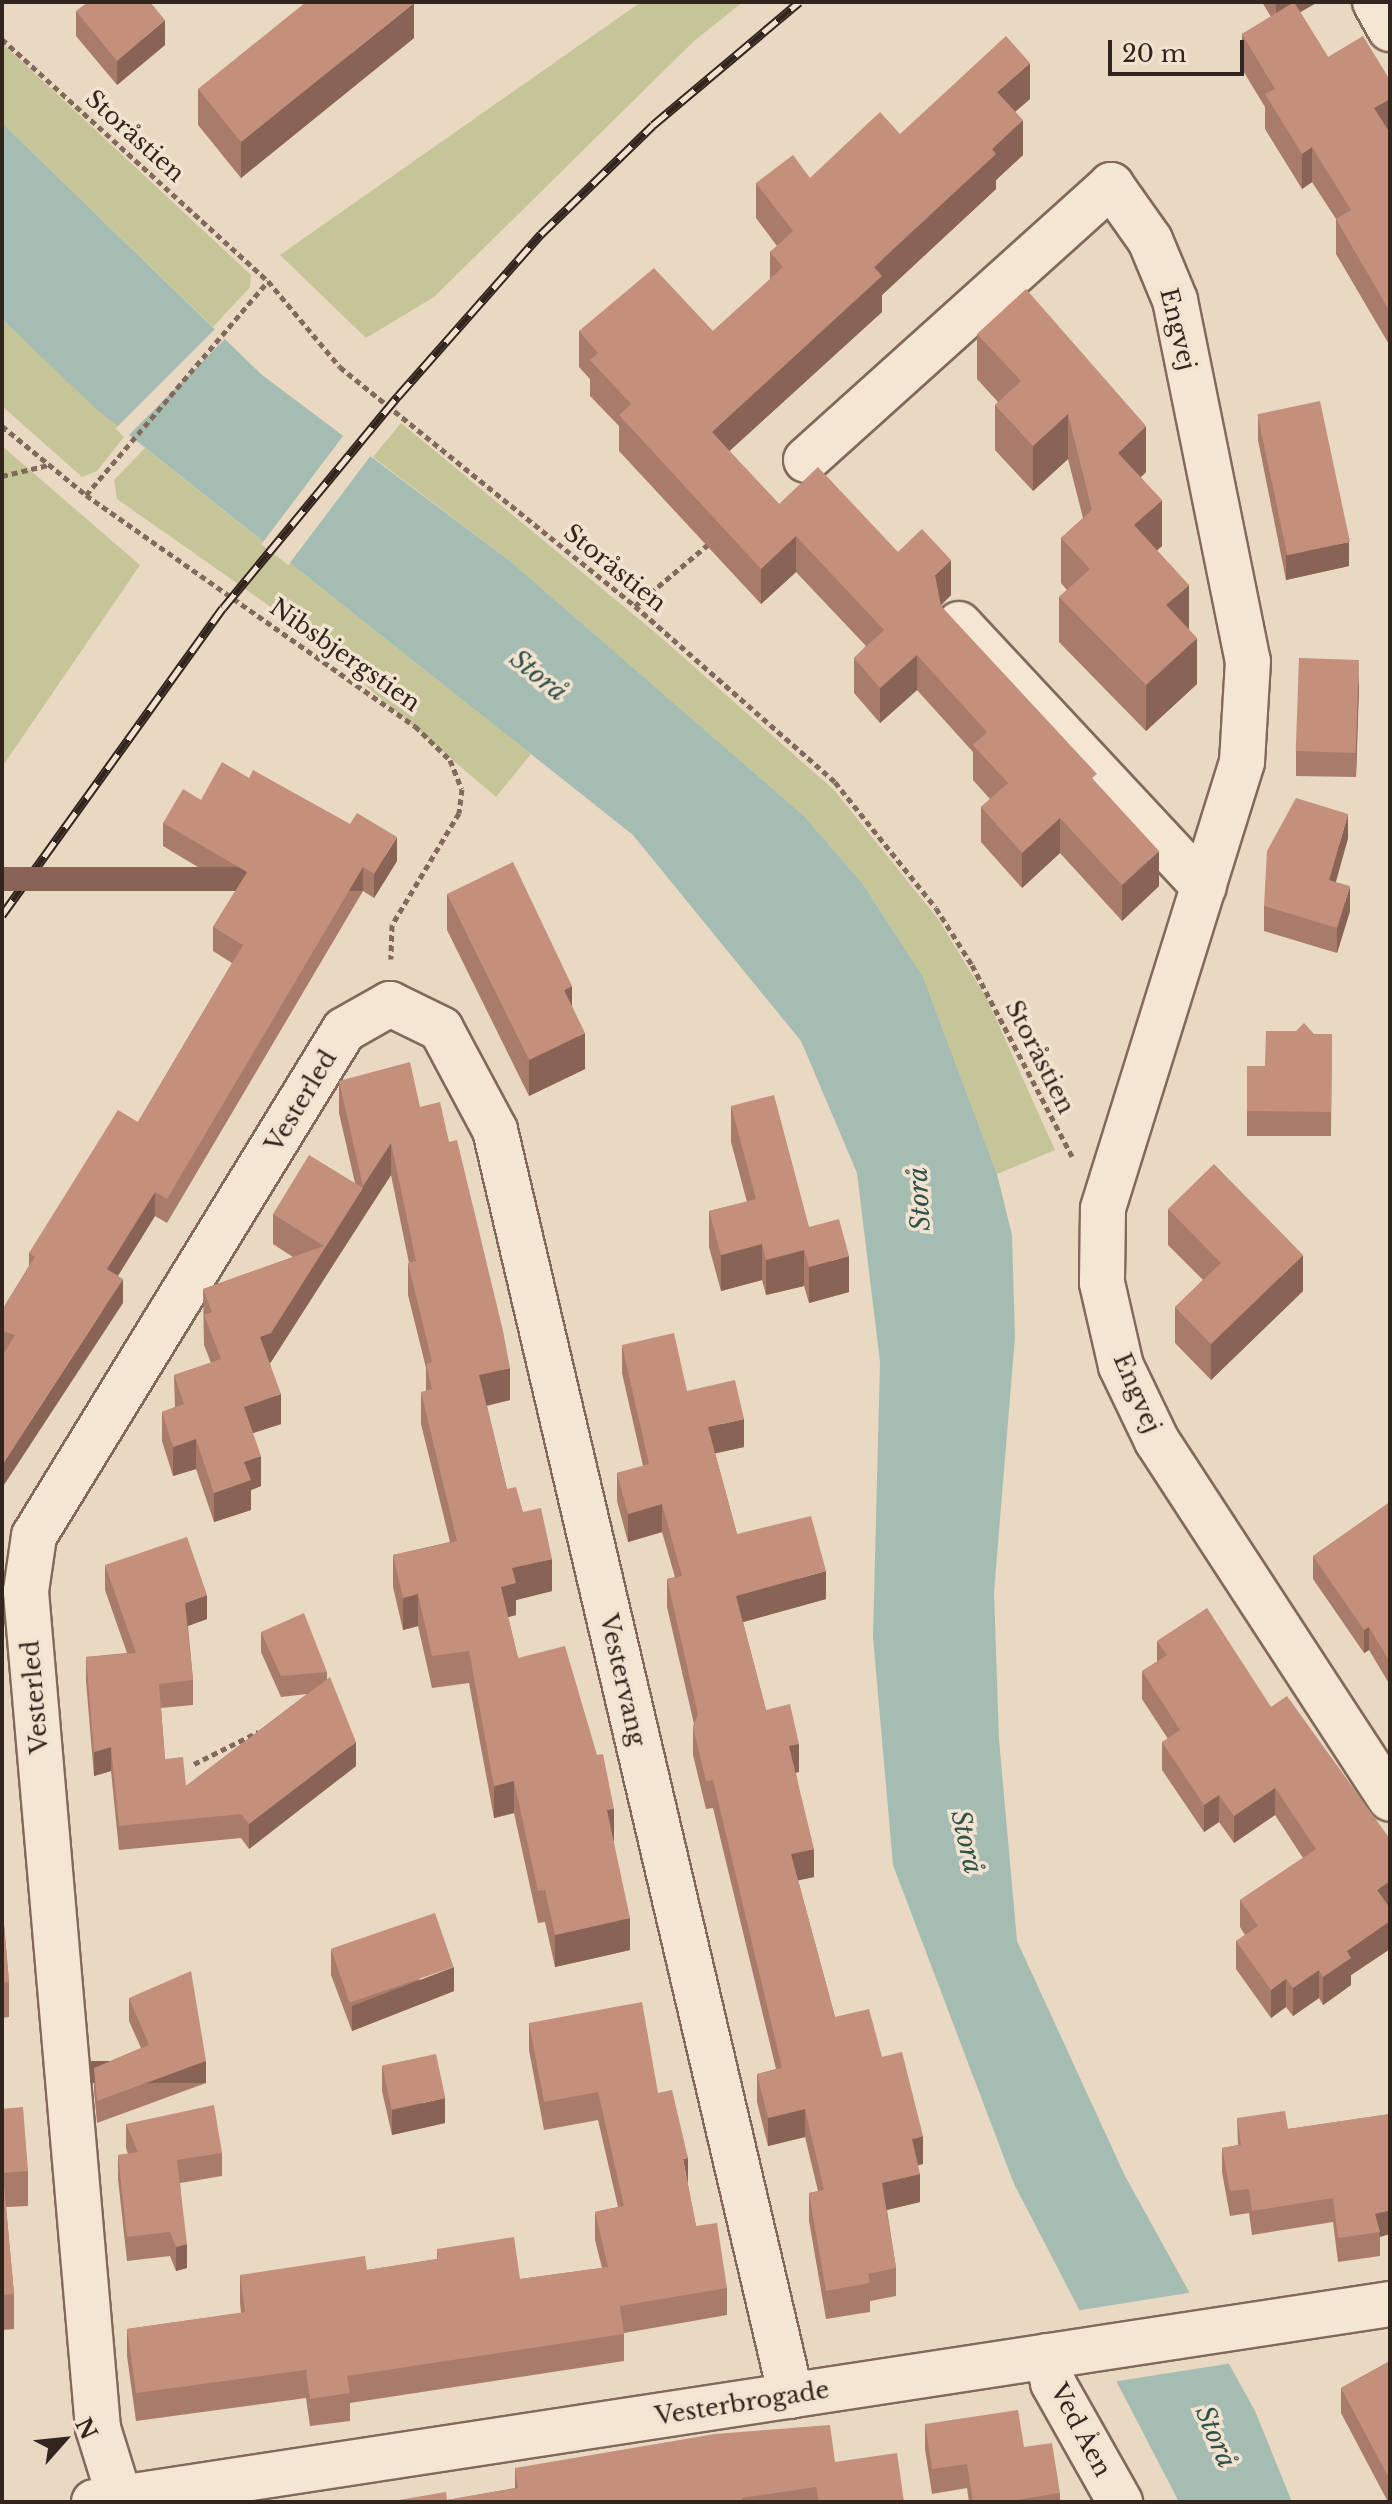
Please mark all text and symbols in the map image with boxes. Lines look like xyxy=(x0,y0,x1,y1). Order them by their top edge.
scale bar xyxy=(1112,24,1248,74)
text: 20 m xyxy=(1122,39,1187,68)
street label: Storåstien xyxy=(80,84,190,188)
street label: Engvej xyxy=(1154,285,1202,373)
street label: Storåstien xyxy=(558,518,672,618)
street label: Nibsbjergstien xyxy=(264,592,426,718)
water label: Storå xyxy=(503,644,573,708)
street label: Storåstien xyxy=(999,996,1081,1118)
street label: Vesterled xyxy=(259,1045,343,1157)
water label: Storå xyxy=(903,1166,937,1232)
street label: Engvej xyxy=(1107,1349,1167,1437)
street label: Vestervang xyxy=(594,1611,652,1749)
street label: Vesterled xyxy=(16,1639,54,1755)
water label: Storå xyxy=(944,1807,988,1877)
street label: Vesterbrogade xyxy=(653,2375,831,2431)
street label: Ved Åen xyxy=(1044,2378,1118,2482)
north arrow xyxy=(24,2400,104,2480)
water label: Storå xyxy=(1188,2401,1242,2473)
text: N xyxy=(69,2414,103,2444)

